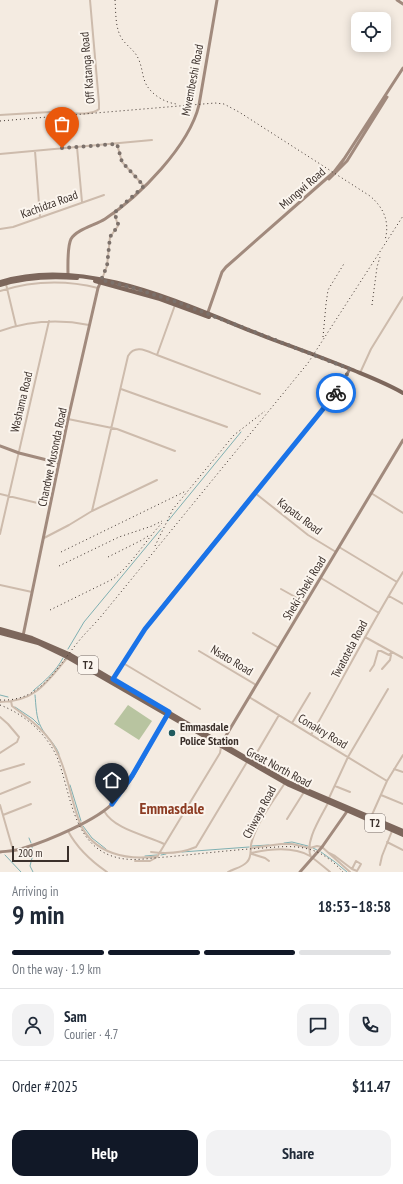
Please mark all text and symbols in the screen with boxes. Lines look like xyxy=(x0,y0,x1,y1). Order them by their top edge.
map controls xyxy=(351,12,391,52)
button: locate xyxy=(351,12,391,52)
street label: Off Katanga Road xyxy=(76,31,98,105)
street label: Mwembeshi Road xyxy=(178,43,206,117)
pin xyxy=(45,107,79,148)
icon: bag xyxy=(51,113,73,135)
street label: Mungwi Road xyxy=(276,164,328,212)
street label: Kachidza Road xyxy=(18,187,80,221)
street label: Washama Road xyxy=(7,370,35,434)
courier xyxy=(316,373,356,413)
icon: bike xyxy=(325,382,347,404)
street label: Chandwe Musonda Road xyxy=(34,406,70,508)
street label: Kapatu Road xyxy=(275,494,325,538)
street label: Sheki-Sheki Road xyxy=(279,553,329,623)
street label: Twatotela Road xyxy=(328,618,370,680)
street label: Nsato Road xyxy=(208,642,256,678)
road number: T2 xyxy=(78,656,98,674)
street label: Conakry Road xyxy=(295,710,351,752)
place label: Emmasdale Police Station xyxy=(180,719,239,748)
marker: Emmasdale Police Station xyxy=(167,728,177,738)
street label: Great North Road xyxy=(244,744,314,790)
pin xyxy=(95,763,129,804)
icon: home xyxy=(101,769,123,791)
street label: Chiwaya Road xyxy=(239,783,279,841)
district label: Emmasdale xyxy=(140,798,205,818)
road number: T2 xyxy=(365,814,385,832)
scale bar xyxy=(12,844,69,863)
text: 200 m xyxy=(18,846,42,860)
text: Arriving in xyxy=(12,883,59,900)
text: 18:53–18:58 xyxy=(318,897,391,916)
text: 9 min xyxy=(12,898,65,931)
text: On the way · 1.9 km xyxy=(12,961,101,978)
button: person xyxy=(12,1004,54,1046)
button: chat xyxy=(297,1004,339,1046)
button: phone xyxy=(349,1004,391,1046)
text: Sam xyxy=(64,1007,87,1026)
text: Courier · 4.7 xyxy=(64,1026,118,1043)
text: Order #2025 xyxy=(12,1077,78,1096)
text: $11.47 xyxy=(352,1077,391,1096)
button: Help xyxy=(12,1130,198,1176)
button: Share xyxy=(206,1130,391,1176)

